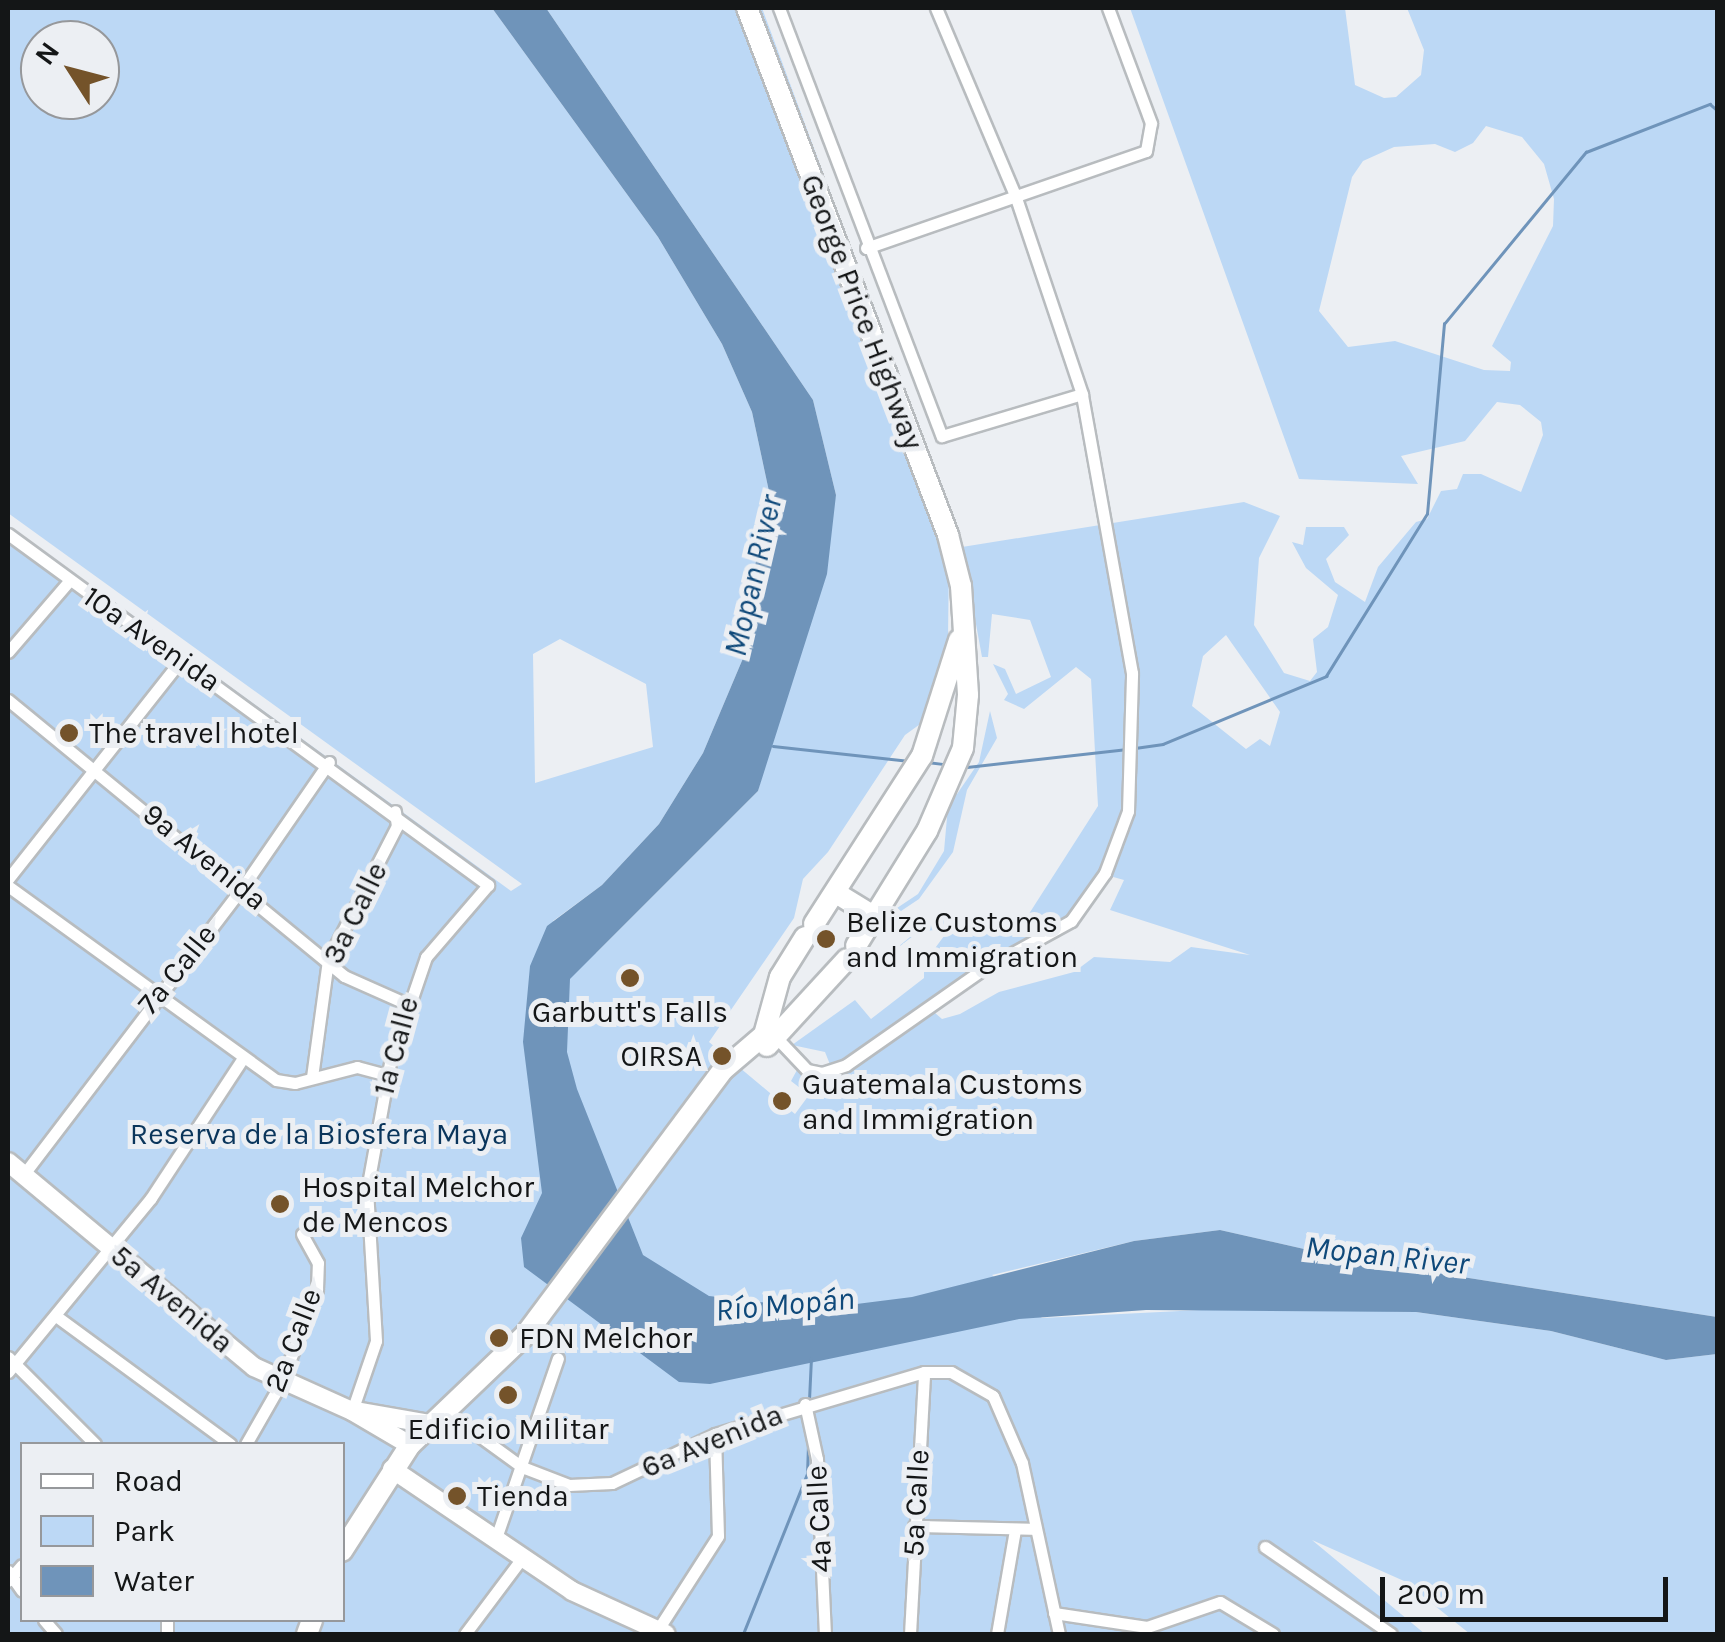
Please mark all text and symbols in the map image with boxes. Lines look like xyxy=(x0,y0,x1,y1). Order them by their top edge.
north arrow xyxy=(20,20,120,120)
text: N xyxy=(28,35,66,71)
street label: George Price Highway xyxy=(793,169,931,455)
water label: Mopan River xyxy=(717,492,791,660)
street label: 10a Avenida xyxy=(76,578,228,700)
place label: The travel hotel xyxy=(89,715,299,751)
marker: The travel hotel xyxy=(58,722,80,744)
street label: 9a Avenida xyxy=(136,796,274,918)
street label: 3a Calle xyxy=(315,856,395,970)
place label: Belize Customs and Immigration xyxy=(846,904,1078,974)
street label: 7a Calle xyxy=(130,917,224,1021)
marker: Belize Customs and Immigration xyxy=(815,928,837,950)
marker: Garbutt's Falls xyxy=(619,967,641,989)
street label: 1a Calle xyxy=(366,993,426,1099)
place label: Garbutt's Falls xyxy=(532,994,728,1030)
place label: OIRSA xyxy=(620,1038,702,1074)
marker: OIRSA xyxy=(711,1045,733,1067)
place label: Guatemala Customs and Immigration xyxy=(802,1066,1083,1136)
marker: Guatemala Customs and Immigration xyxy=(771,1090,793,1112)
park label: Reserva de la Biosfera Maya xyxy=(130,1116,508,1152)
place label: Hospital Melchor de Mencos xyxy=(302,1169,534,1240)
marker: Hospital Melchor de Mencos xyxy=(267,1191,293,1217)
water label: Mopan River xyxy=(1303,1228,1471,1284)
street label: 5a Avenida xyxy=(103,1237,241,1361)
water label: Río Mopán xyxy=(714,1280,856,1330)
street label: 2a Calle xyxy=(257,1283,329,1397)
place label: FDN Melchor xyxy=(519,1320,692,1356)
marker: FDN Melchor xyxy=(488,1327,510,1349)
marker: Edificio Militar xyxy=(497,1384,519,1406)
street label: 6a Avenida xyxy=(636,1396,788,1486)
place label: Edificio Militar xyxy=(407,1411,609,1447)
legend xyxy=(20,1442,345,1622)
street label: 5a Calle xyxy=(895,1448,937,1558)
text: Road xyxy=(114,1463,183,1499)
street label: 4a Calle xyxy=(798,1464,840,1574)
place label: Tienda xyxy=(477,1478,569,1514)
marker: Tienda xyxy=(446,1485,468,1507)
text: Park xyxy=(114,1513,175,1549)
scale bar xyxy=(1385,1557,1672,1619)
text: Water xyxy=(114,1563,194,1599)
text: 200 m xyxy=(1397,1576,1485,1612)

